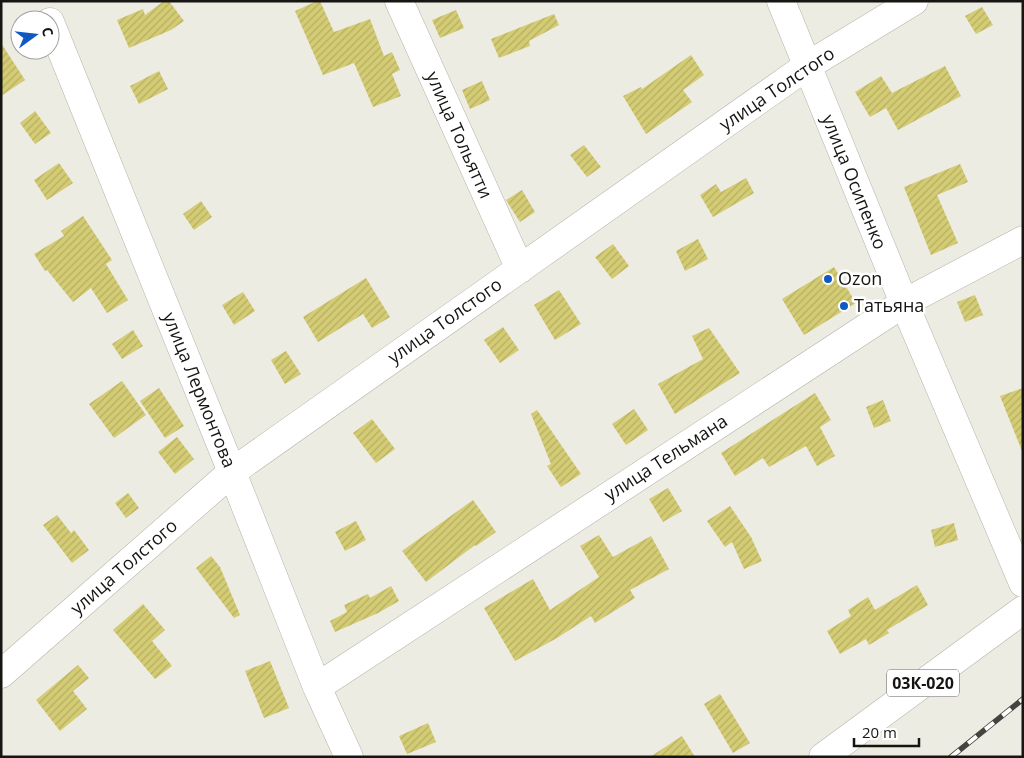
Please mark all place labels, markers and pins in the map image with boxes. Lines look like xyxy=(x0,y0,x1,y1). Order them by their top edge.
place label: Ozon xyxy=(838,266,882,290)
marker: Ozon xyxy=(822,273,834,285)
place label: Татьяна xyxy=(854,293,924,317)
marker: Татьяна xyxy=(838,300,850,312)

